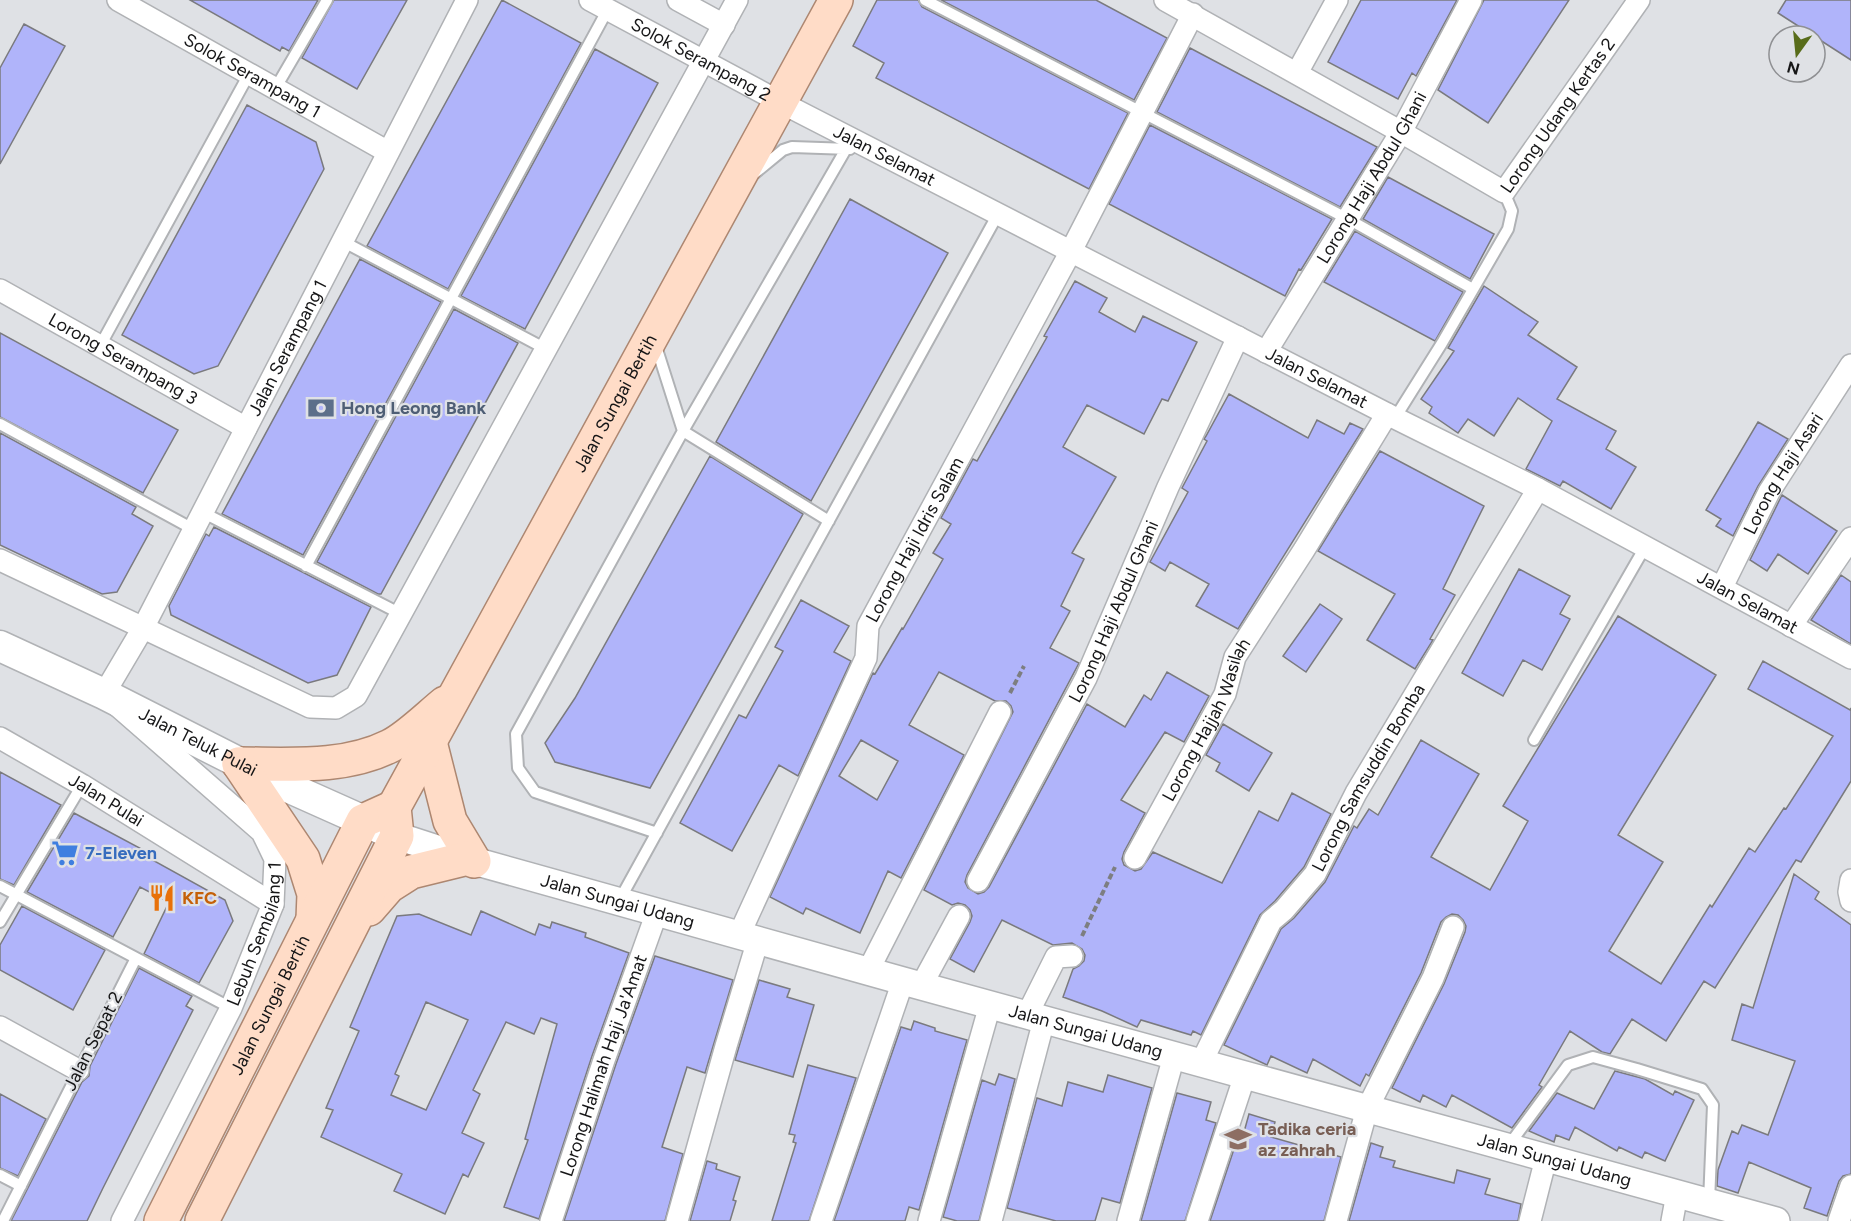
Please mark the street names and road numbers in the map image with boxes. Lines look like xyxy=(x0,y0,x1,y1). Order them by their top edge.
street label: Solok Serampang 2 xyxy=(627,13,775,106)
street label: Solok Serampang 1 xyxy=(180,28,324,123)
street label: Lorong Udang Kertas 2 xyxy=(1496,34,1620,197)
street label: Lorong Haji Abdul Ghani xyxy=(1312,88,1431,268)
street label: Jalan Selamat xyxy=(830,120,939,191)
street label: Jalan Serampang 1 xyxy=(243,276,332,420)
street label: Lorong Serampang 3 xyxy=(44,308,201,410)
street label: Jalan Sungai Bertih xyxy=(569,331,662,476)
street label: Jalan Selamat xyxy=(1262,342,1371,413)
street label: Lorong Haji Asari xyxy=(1739,409,1828,538)
street label: Lorong Haji Idris Salam xyxy=(861,453,968,626)
street label: Lorong Haji Abdul Ghani xyxy=(1064,517,1163,706)
street label: Jalan Selamat xyxy=(1693,566,1802,638)
street label: Lorong Hajjah Wasilah xyxy=(1157,634,1255,805)
street label: Lorong Samsuddin Bomba xyxy=(1307,680,1430,875)
street label: Jalan Teluk Pulai xyxy=(135,703,261,781)
street label: Jalan Pulai xyxy=(65,769,148,832)
street label: Lebuh Sembilang 1 xyxy=(222,862,286,1009)
street label: Jalan Sungai Udang xyxy=(538,869,697,933)
street label: Jalan Sungai Bertih xyxy=(226,931,315,1079)
street label: Lorong Halimah Haji Ja'Amat xyxy=(555,952,652,1179)
street label: Jalan Sepat 2 xyxy=(59,988,127,1094)
street label: Jalan Sungai Udang xyxy=(1006,1000,1165,1063)
street label: Jalan Sungai Udang xyxy=(1475,1128,1634,1192)

